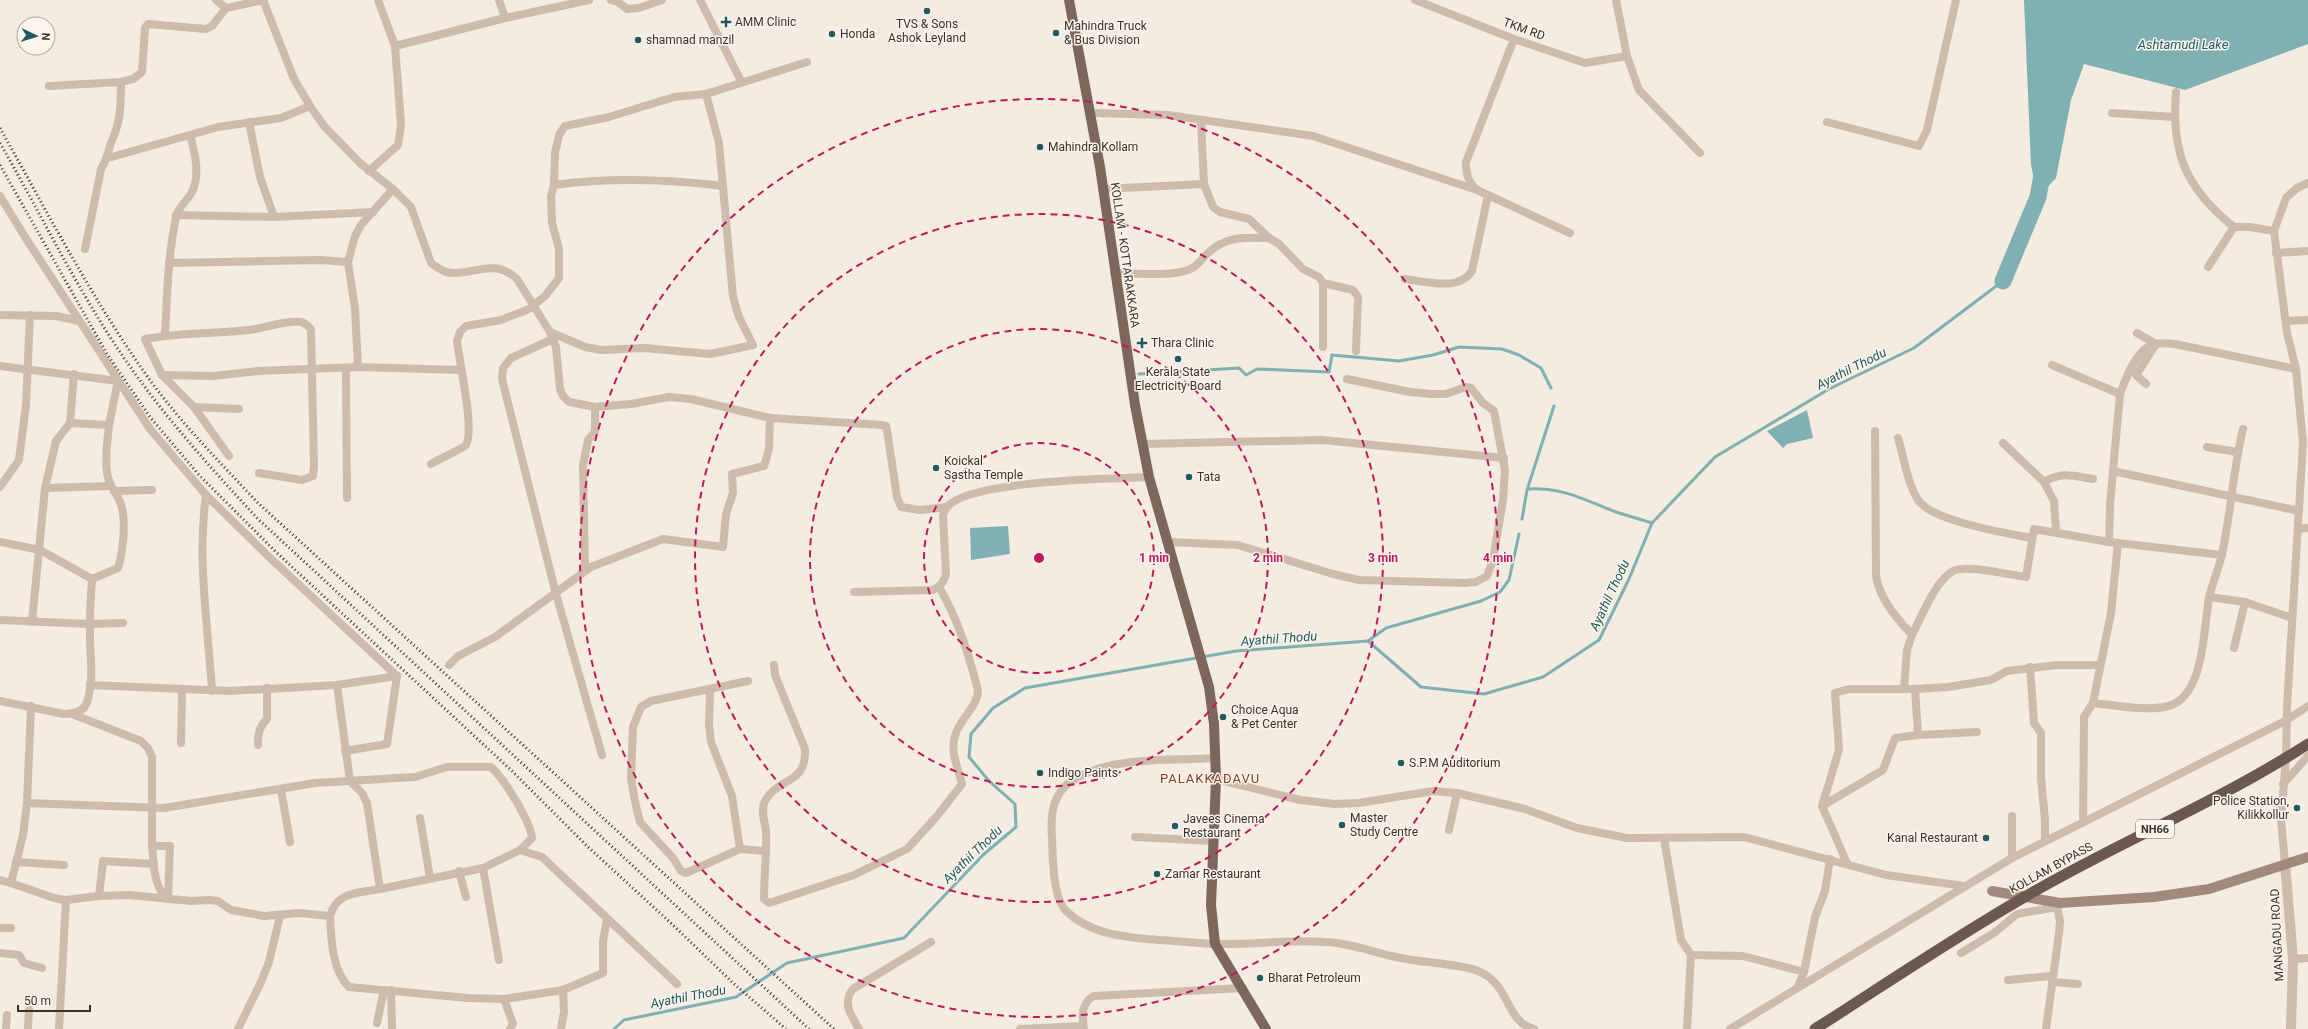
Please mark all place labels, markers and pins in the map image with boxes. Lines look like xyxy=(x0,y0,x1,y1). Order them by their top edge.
marker: TVS & Sons Ashok Leyland xyxy=(922,6,932,16)
place label: AMM Clinic xyxy=(735,15,796,29)
marker: AMM Clinic xyxy=(720,16,732,28)
place label: TVS & Sons Ashok Leyland xyxy=(888,17,966,45)
place label: Mahindra Truck & Bus Division xyxy=(1064,19,1148,47)
place label: Honda xyxy=(840,27,875,41)
marker: Mahindra Truck & Bus Division xyxy=(1051,28,1061,38)
marker: Honda xyxy=(827,29,837,39)
place label: shamnad manzil xyxy=(646,33,734,47)
marker: shamnad manzil xyxy=(633,35,643,45)
place label: Mahindra Kollam xyxy=(1048,140,1138,154)
marker: Mahindra Kollam xyxy=(1035,142,1045,152)
place label: Thara Clinic xyxy=(1151,336,1214,350)
marker: Thara Clinic xyxy=(1136,337,1148,349)
marker: Kerala State Electricity Board xyxy=(1173,354,1183,364)
place label: Kerala State Electricity Board xyxy=(1135,365,1221,393)
place label: Koickal Sastha Temple xyxy=(944,454,1023,482)
marker: Koickal Sastha Temple xyxy=(931,463,941,473)
place label: Tata xyxy=(1197,470,1220,484)
marker: Tata xyxy=(1184,472,1194,482)
centre of rings xyxy=(1032,551,1046,565)
place label: Choice Aqua & Pet Center xyxy=(1231,703,1299,731)
marker: Choice Aqua & Pet Center xyxy=(1218,712,1228,722)
place label: S.P.M Auditorium xyxy=(1409,756,1500,770)
marker: S.P.M Auditorium xyxy=(1396,758,1406,768)
place label: Indigo Paints xyxy=(1048,766,1118,780)
marker: Indigo Paints xyxy=(1035,768,1045,778)
place label: Police Station, Kilikkollur xyxy=(2213,794,2289,822)
marker: Police Station, Kilikkollur xyxy=(2292,803,2302,813)
place label: Master Study Centre xyxy=(1350,811,1418,839)
place label: Javees Cinema Restaurant xyxy=(1183,812,1264,840)
marker: Master Study Centre xyxy=(1337,820,1347,830)
marker: Javees Cinema Restaurant xyxy=(1170,821,1180,831)
place label: Kanal Restaurant xyxy=(1887,831,1978,845)
marker: Kanal Restaurant xyxy=(1981,833,1991,843)
place label: Zamar Restaurant xyxy=(1165,867,1261,881)
marker: Zamar Restaurant xyxy=(1152,869,1162,879)
place label: Bharat Petroleum xyxy=(1268,971,1361,985)
marker: Bharat Petroleum xyxy=(1255,973,1265,983)

